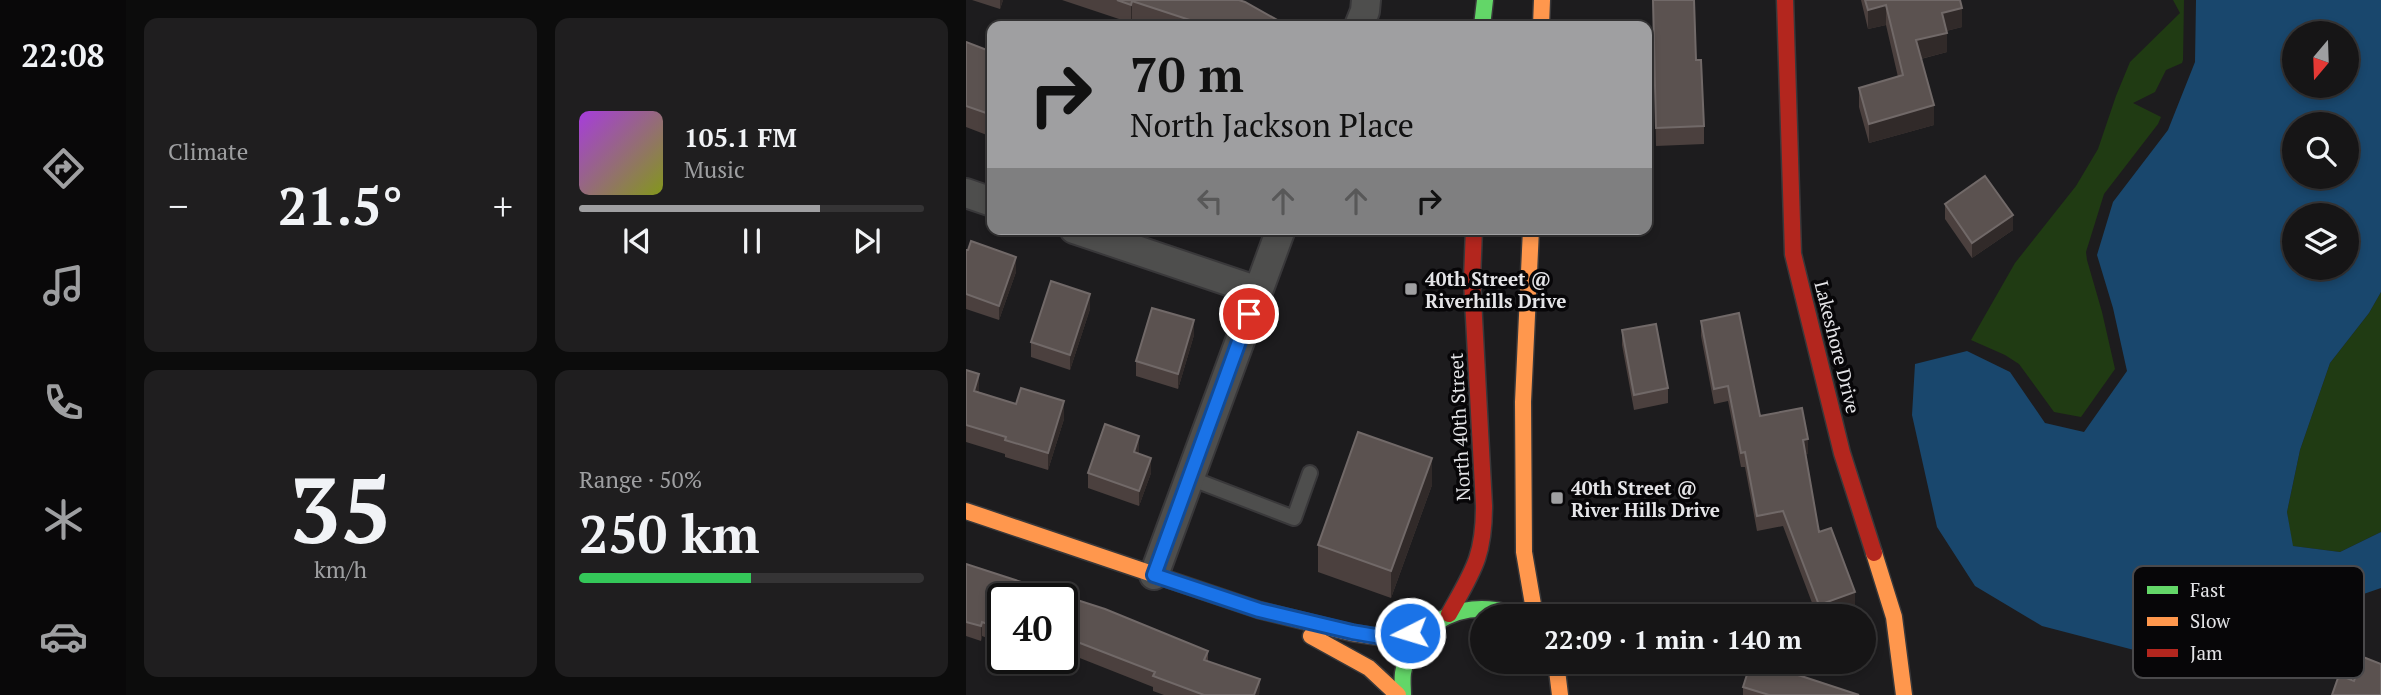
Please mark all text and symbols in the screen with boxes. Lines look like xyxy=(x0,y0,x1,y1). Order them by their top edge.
north arrow xyxy=(2282,21,2359,98)
map controls xyxy=(2282,21,2359,280)
text: 22:08 xyxy=(21,34,105,76)
text: 70 m xyxy=(1130,41,1244,106)
icon: right xyxy=(1015,49,1106,140)
text: North Jackson Place xyxy=(1130,104,1414,146)
button: search xyxy=(2282,112,2359,189)
text: 105.1 FM xyxy=(684,120,797,154)
text: Climate xyxy=(168,136,248,167)
icon: directions xyxy=(39,144,88,193)
text: Music xyxy=(684,154,745,185)
text: 21.5° xyxy=(278,171,403,240)
text: − xyxy=(168,181,188,231)
text: + xyxy=(493,181,513,231)
icon: left xyxy=(1191,182,1229,220)
icon: ahead xyxy=(1264,182,1302,220)
icon: ahead xyxy=(1337,182,1375,220)
icon: right xyxy=(1410,182,1448,220)
button: layers xyxy=(2282,203,2359,280)
icon: previous xyxy=(618,222,656,260)
icon: pause xyxy=(733,222,771,260)
icon: next xyxy=(848,222,886,260)
icon: music xyxy=(39,261,88,310)
place label: 40th Street @ Riverhills Drive xyxy=(1425,266,1566,313)
street label: Lakeshore Drive xyxy=(1809,278,1867,416)
marker: 40th Street @ Riverhills Drive xyxy=(1403,281,1419,297)
pin xyxy=(1219,284,1279,344)
icon: arrive xyxy=(1230,295,1268,333)
street label: North 40th Street xyxy=(1443,352,1475,502)
icon: phone xyxy=(39,378,88,427)
text: 35 xyxy=(289,448,392,569)
text: Range · 50% xyxy=(579,464,702,495)
place label: 40th Street @ River Hills Drive xyxy=(1571,475,1720,522)
marker: 40th Street @ River Hills Drive xyxy=(1549,490,1565,506)
icon: climate xyxy=(39,495,88,544)
text: 250 km xyxy=(579,499,760,568)
text: km/h xyxy=(314,554,367,585)
legend xyxy=(2133,566,2364,678)
text: Fast xyxy=(2190,577,2225,602)
speed limit sign: 40 xyxy=(987,583,1078,674)
position arrow xyxy=(1373,596,1447,670)
text: Slow xyxy=(2190,608,2231,633)
icon: car xyxy=(39,612,88,661)
text: 22:09 · 1 min · 140 m xyxy=(1544,622,1802,656)
text: Jam xyxy=(2190,640,2223,665)

